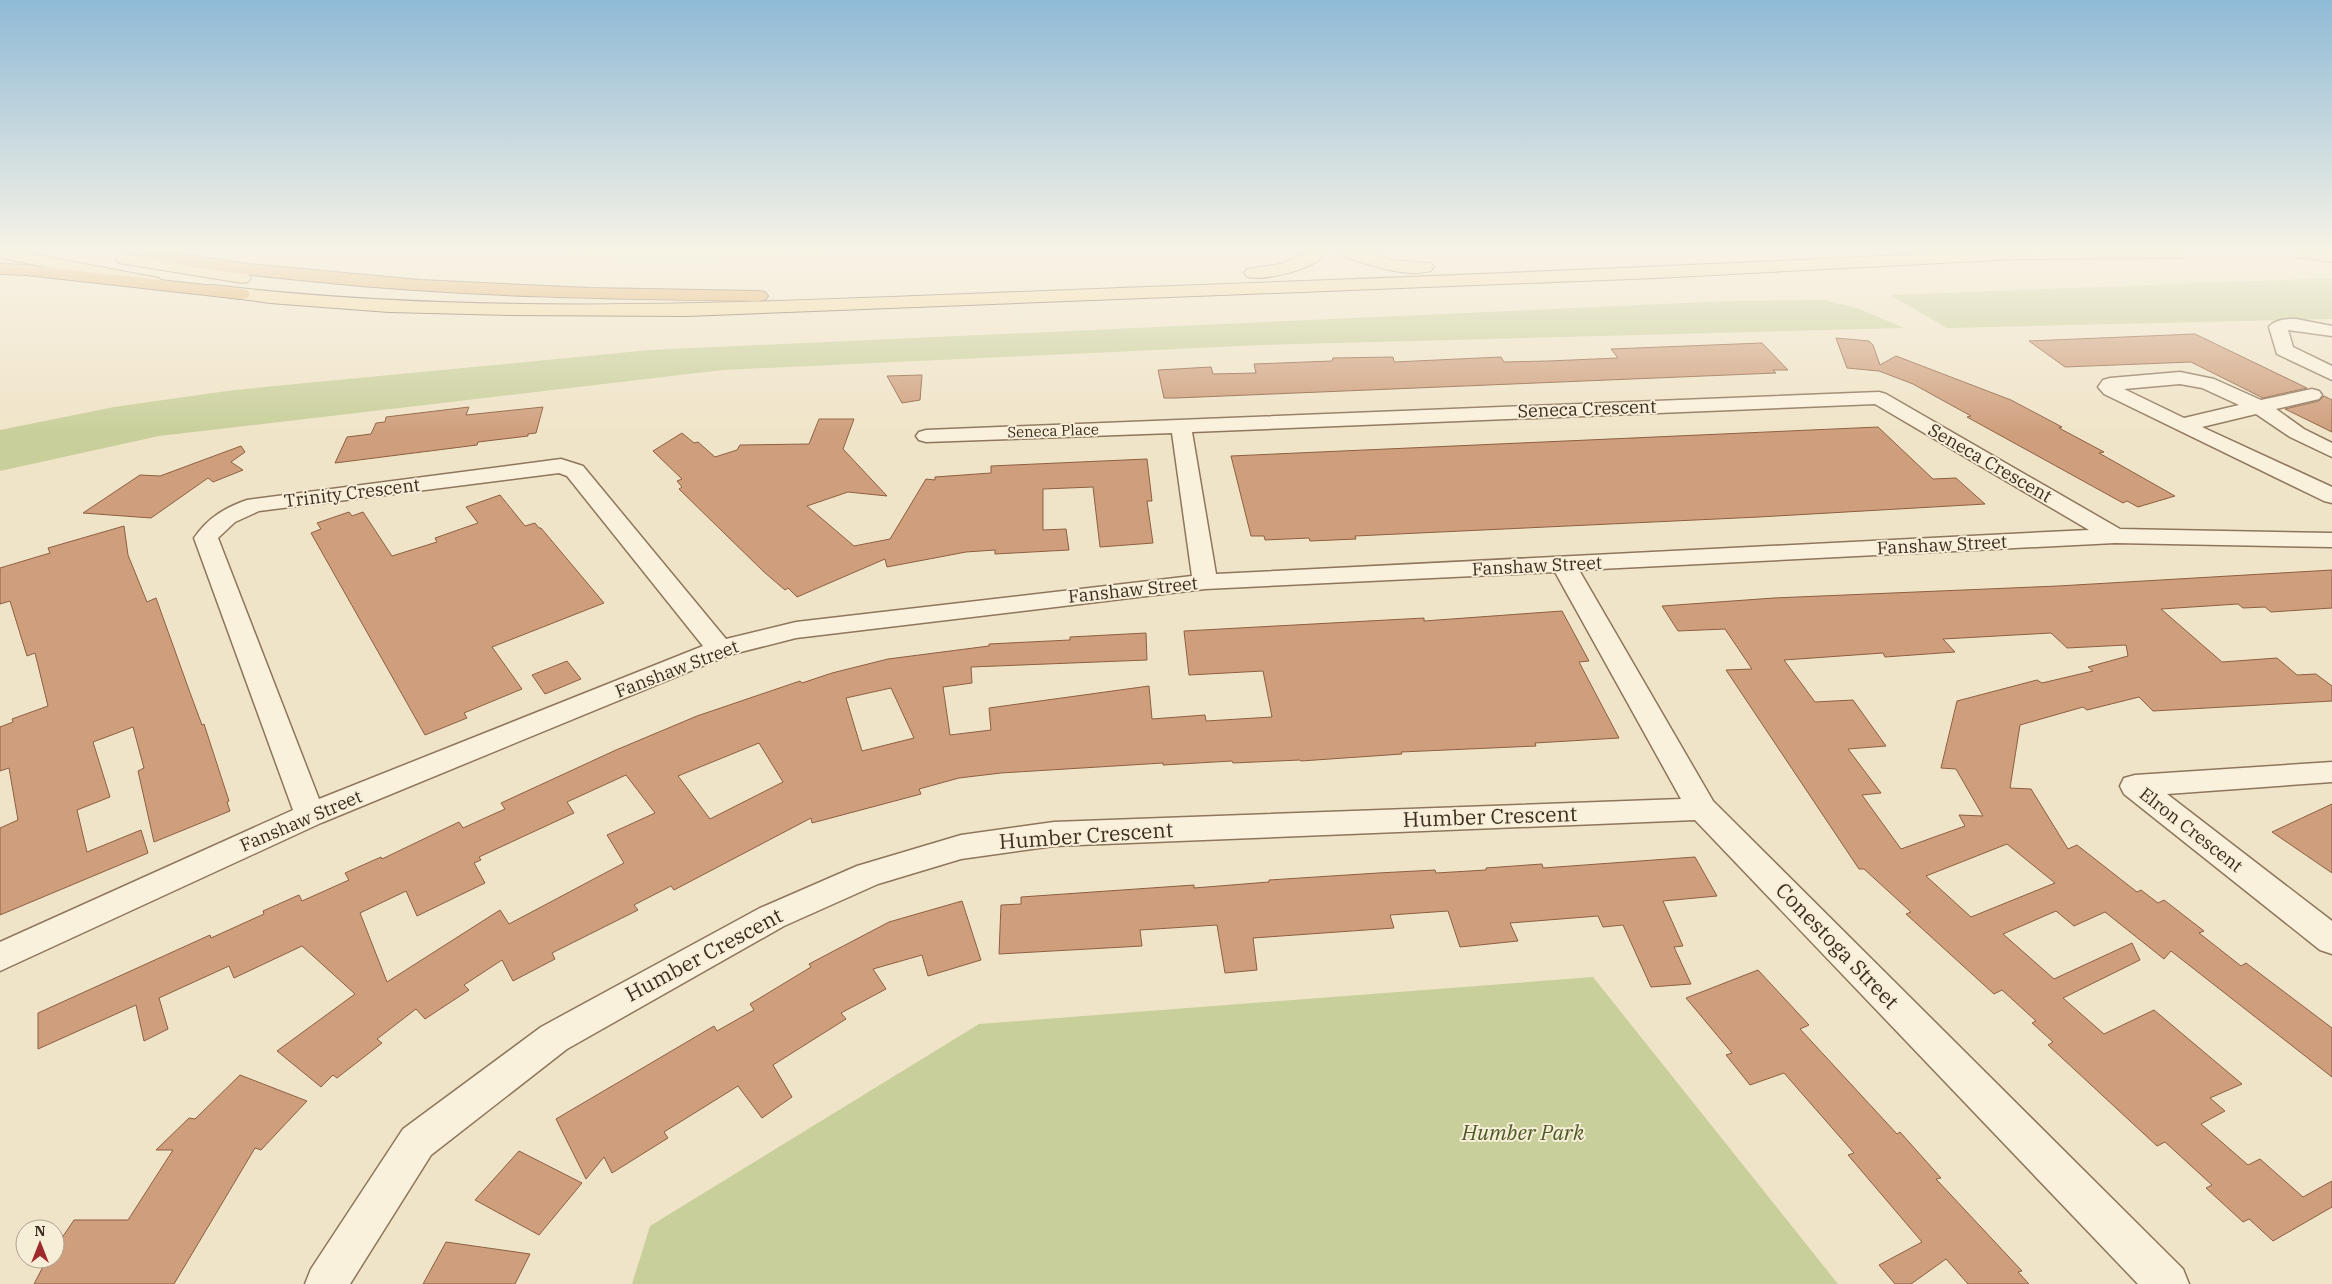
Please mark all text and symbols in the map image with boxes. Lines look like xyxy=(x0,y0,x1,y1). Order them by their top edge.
street label: Seneca Crescent xyxy=(1517,395,1657,422)
street label: Seneca Crescent xyxy=(1924,418,2056,507)
street label: Seneca Place xyxy=(1007,419,1099,442)
street label: Trinity Crescent xyxy=(283,473,421,512)
street label: Fanshaw Street xyxy=(1876,530,2008,559)
street label: Fanshaw Street xyxy=(1471,551,1603,580)
street label: Fanshaw Street xyxy=(1067,571,1199,608)
street label: Fanshaw Street xyxy=(612,634,742,703)
street label: Elron Crescent xyxy=(2135,782,2248,877)
street label: Fanshaw Street xyxy=(236,784,365,857)
street label: Humber Crescent xyxy=(1402,799,1578,833)
street label: Humber Crescent xyxy=(998,815,1174,855)
street label: Conestoga Street xyxy=(1770,876,1905,1015)
street label: Humber Crescent xyxy=(620,901,787,1007)
park label: Humber Park xyxy=(1461,1118,1585,1146)
north arrow xyxy=(15,1219,65,1269)
text: N xyxy=(34,1222,46,1240)

